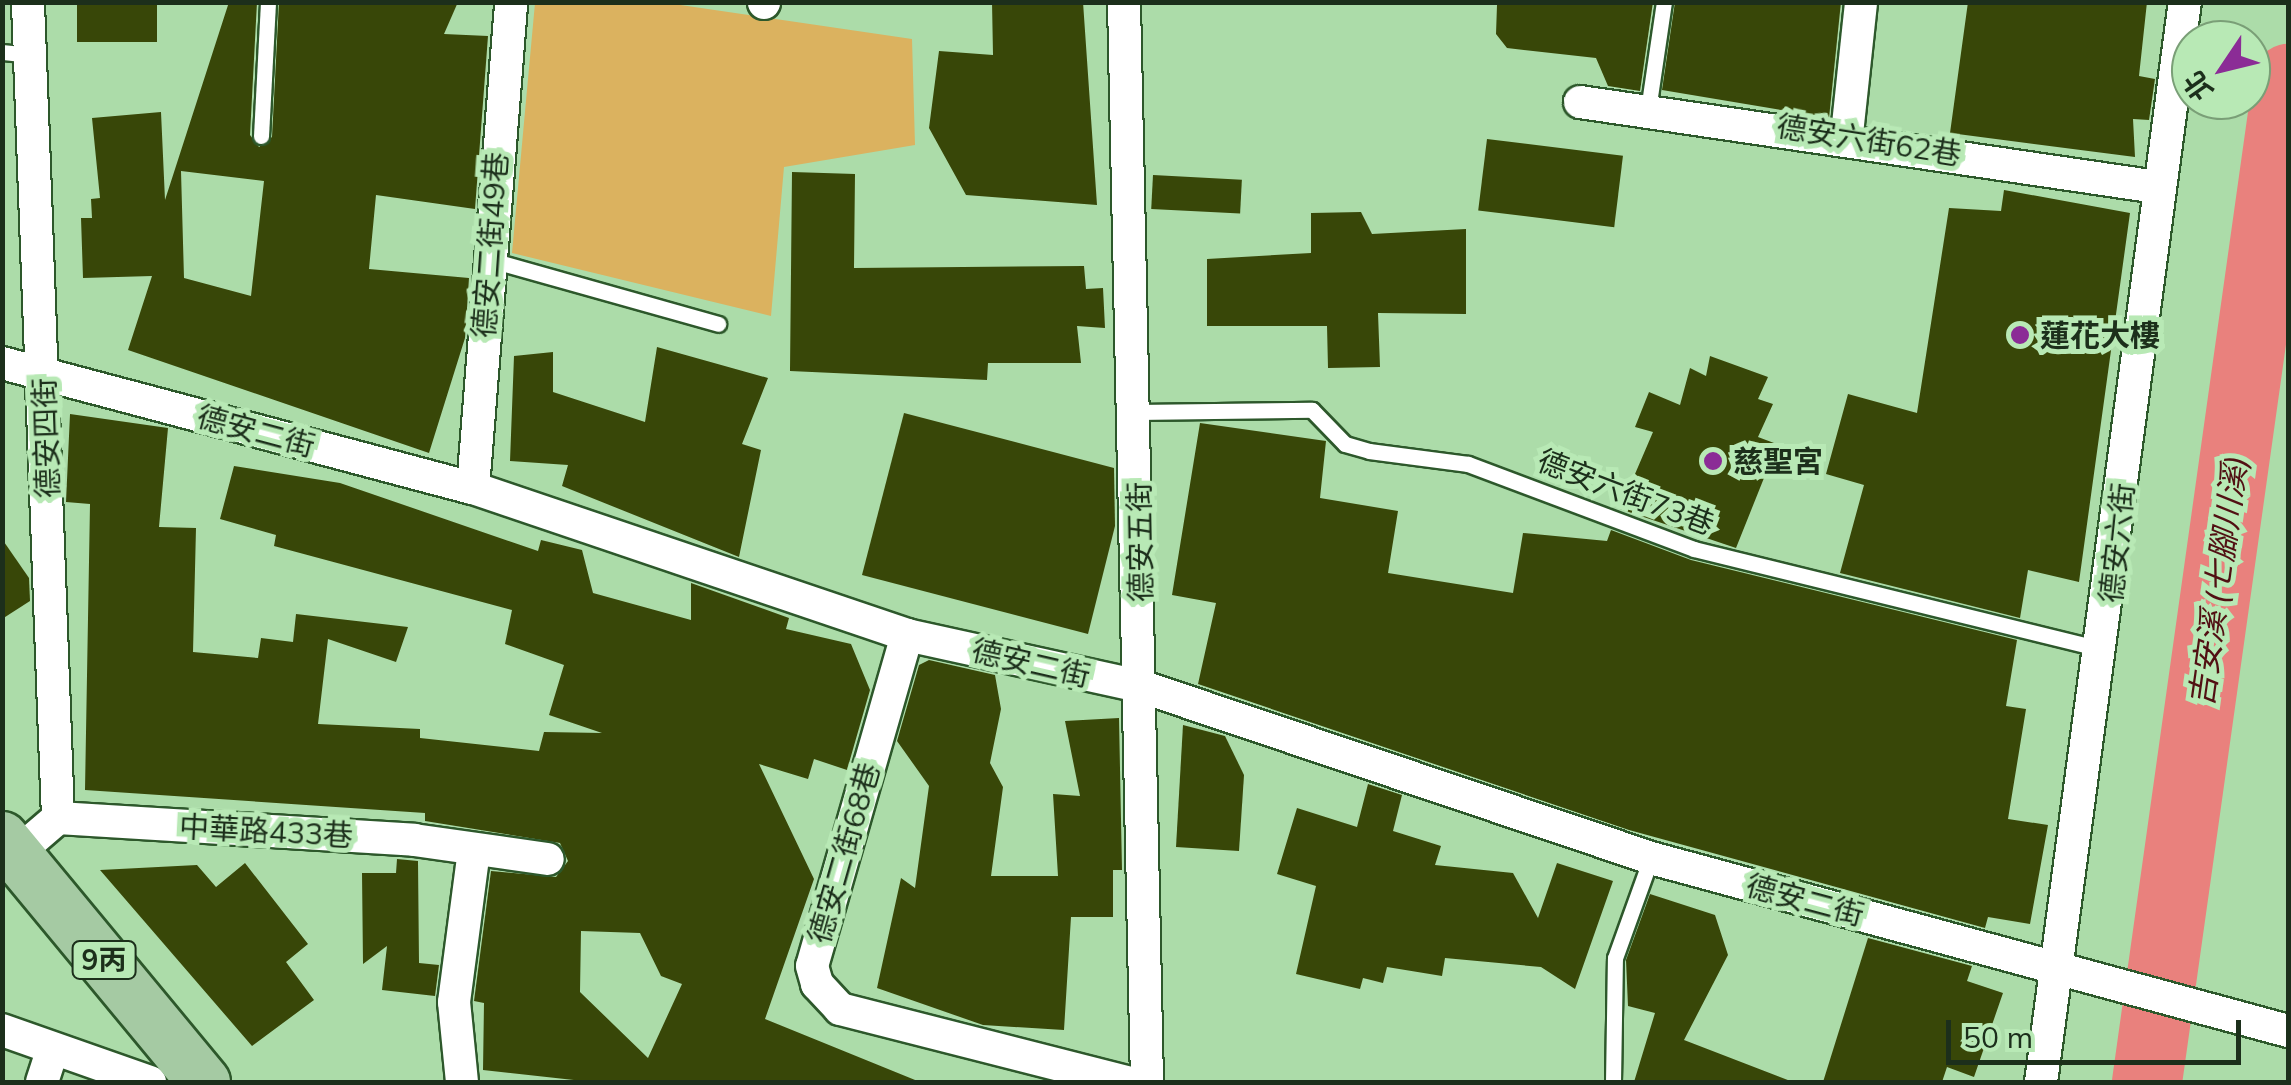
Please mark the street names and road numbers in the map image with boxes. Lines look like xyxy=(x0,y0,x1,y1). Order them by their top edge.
street label: 德安六街62巷 xyxy=(1774,108,1964,172)
street label: 德安二街49巷 xyxy=(466,151,514,339)
street label: 德安四街 xyxy=(26,377,66,499)
street label: 德安二街 xyxy=(193,398,319,464)
street label: 德安六街73巷 xyxy=(1533,442,1719,542)
street label: 德安六街 xyxy=(2093,481,2141,605)
street label: 德安五街 xyxy=(1121,482,1159,602)
street label: 德安二街 xyxy=(968,632,1094,694)
street label: 德安二街68巷 xyxy=(801,759,887,947)
street label: 中華路433巷 xyxy=(178,808,354,854)
street label: 德安二街 xyxy=(1742,867,1868,933)
road number: 9丙 xyxy=(72,937,136,983)

